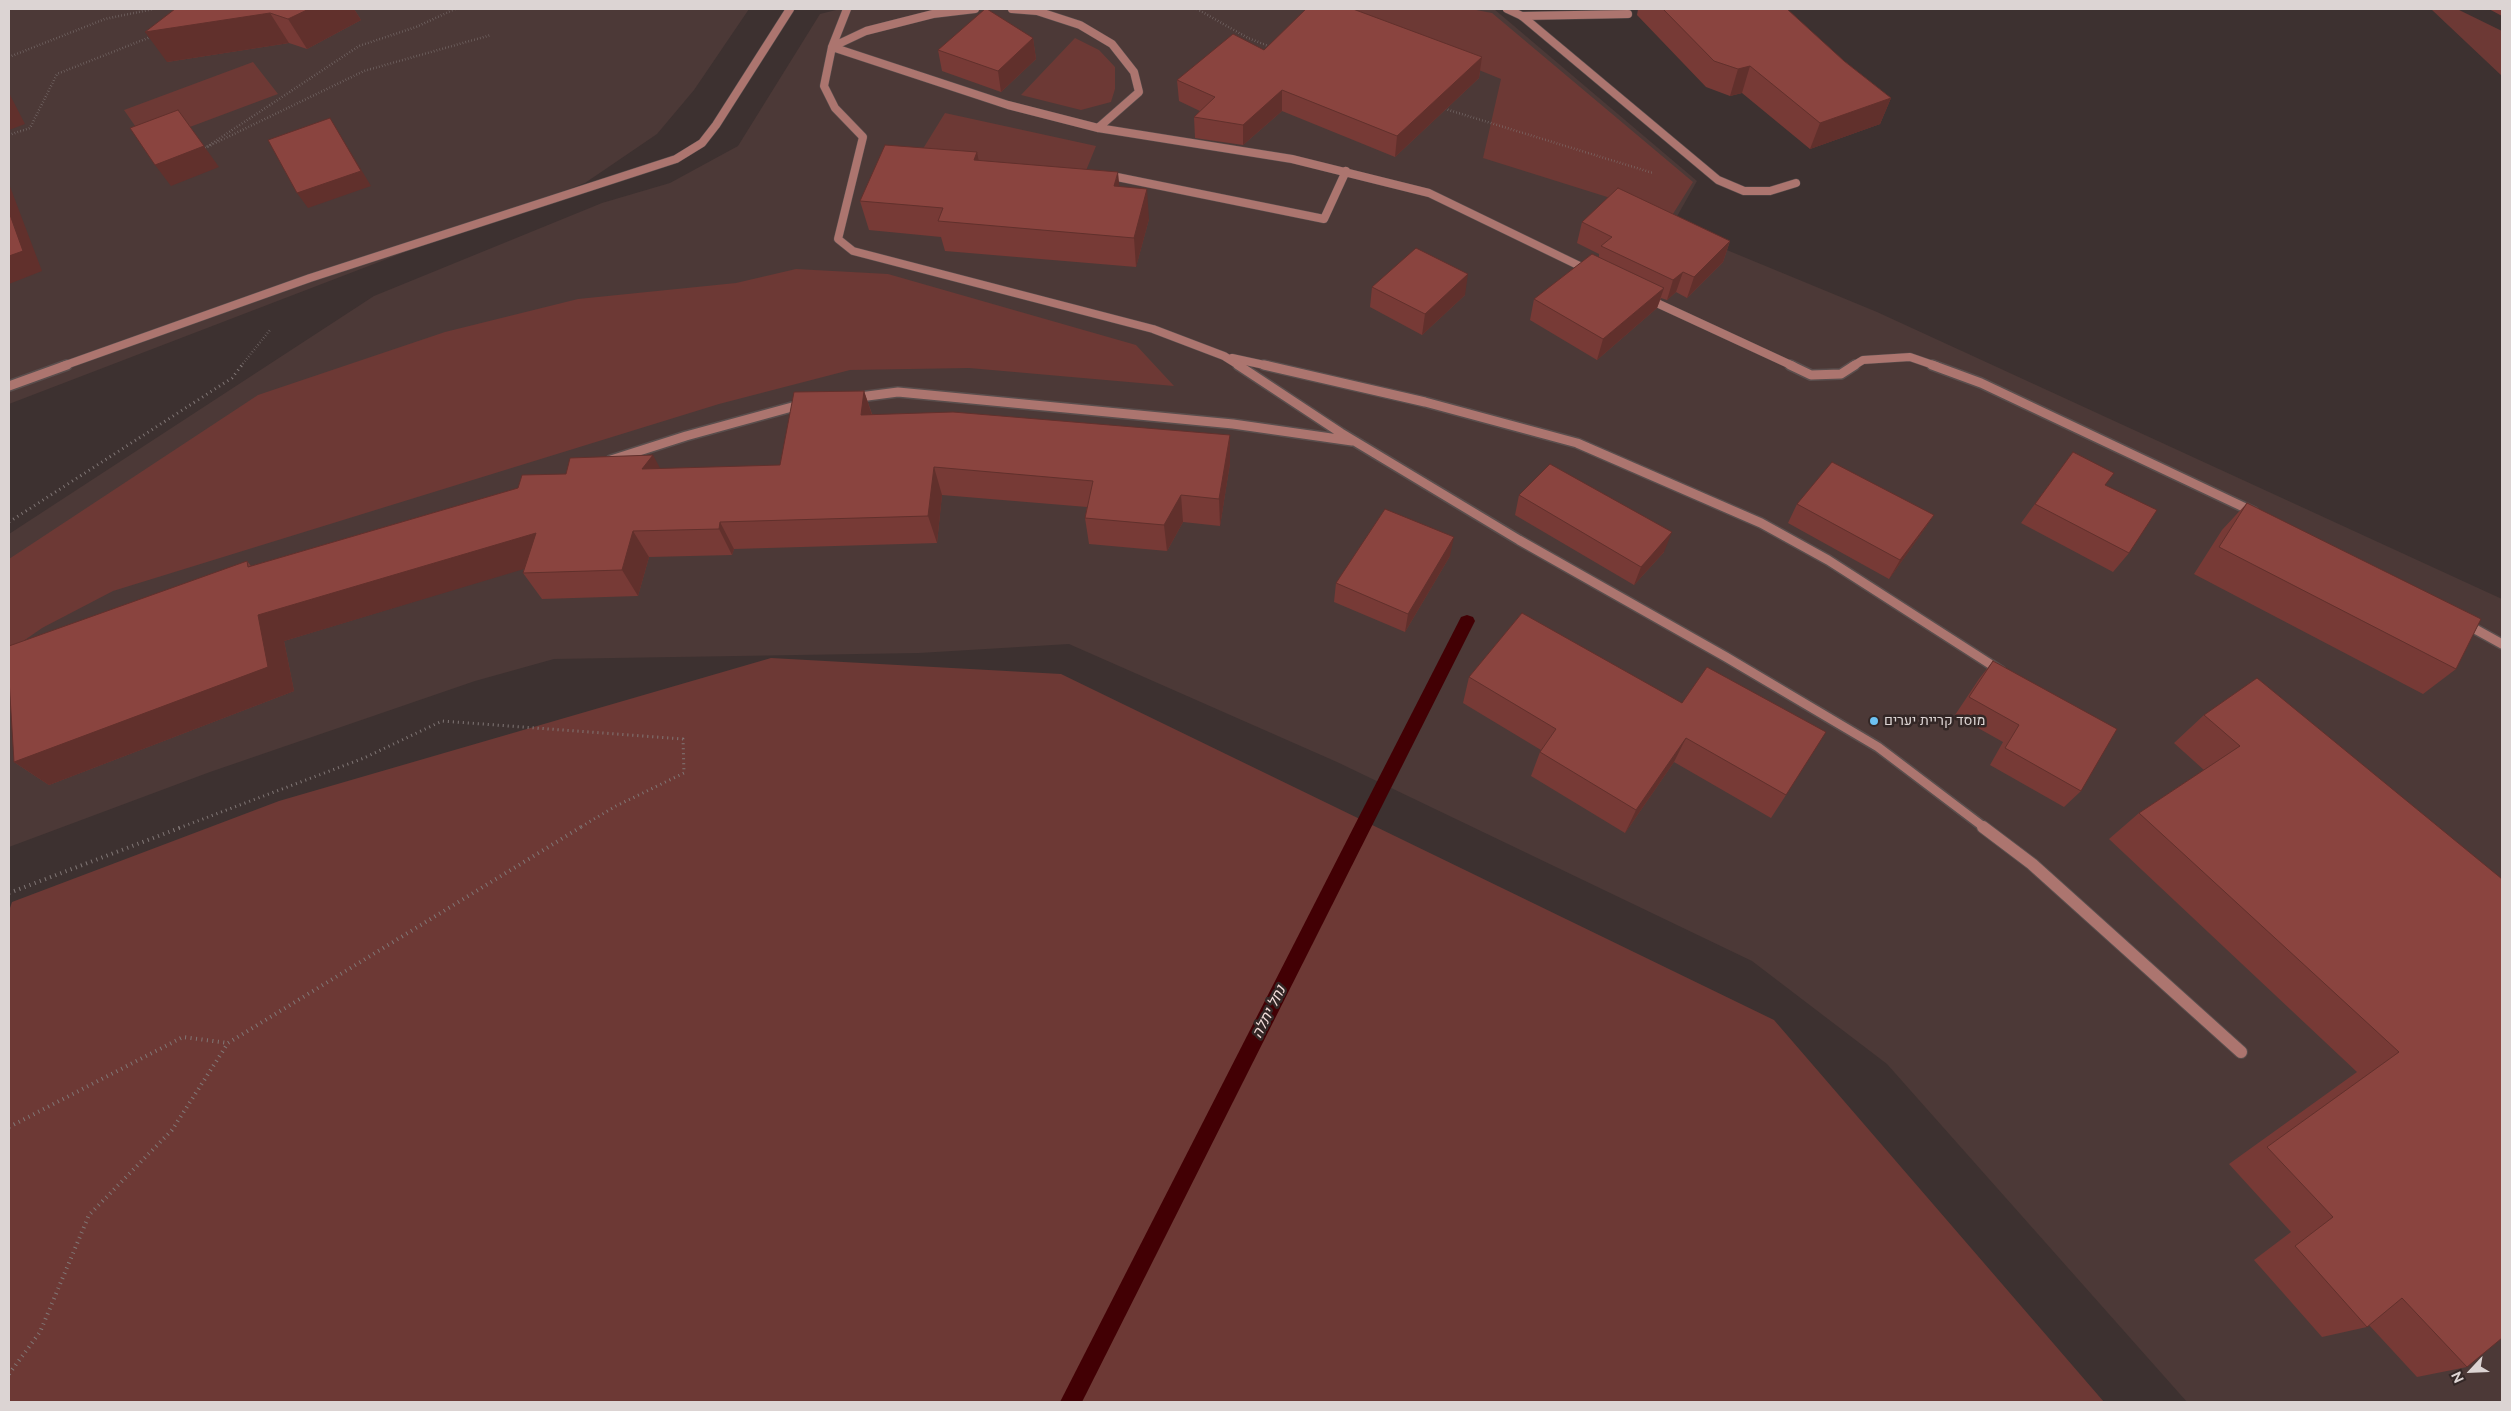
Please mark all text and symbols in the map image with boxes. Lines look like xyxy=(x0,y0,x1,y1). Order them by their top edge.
place label: מוסד קריית יערים xyxy=(1884,713,1985,729)
marker: מוסד קריית יערים xyxy=(1868,715,1880,727)
water label: נחל יתלה xyxy=(1248,983,1290,1041)
north arrow xyxy=(2446,1346,2496,1396)
text: N xyxy=(2448,1369,2467,1386)

